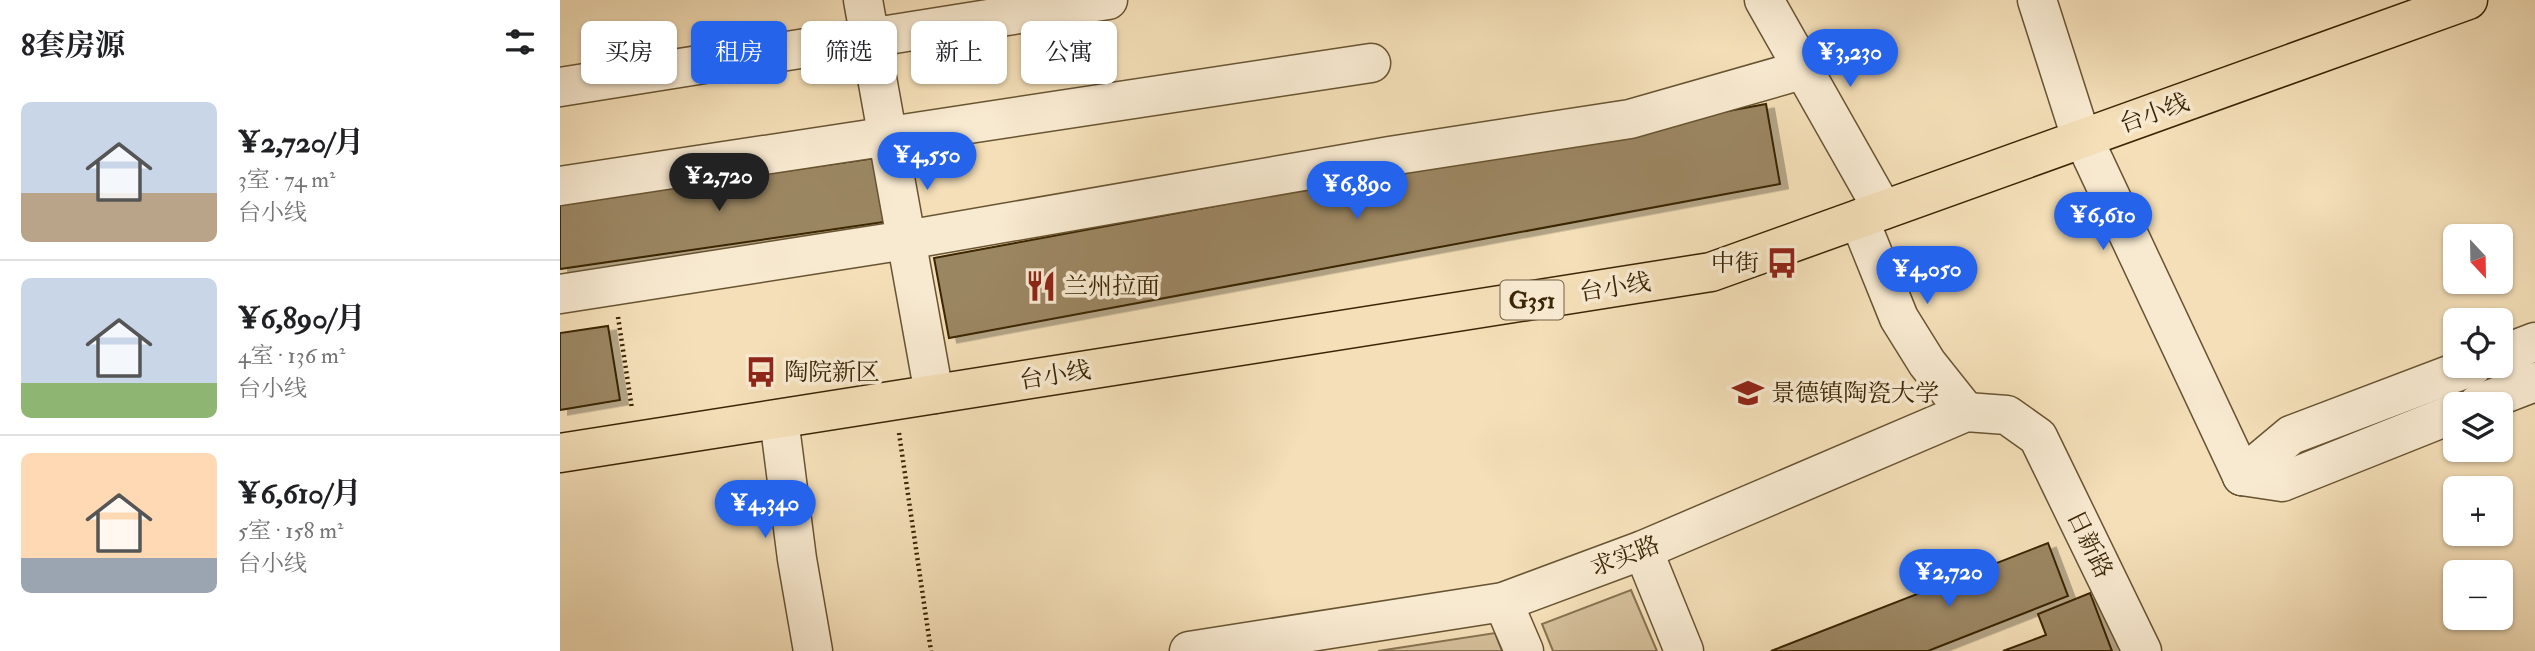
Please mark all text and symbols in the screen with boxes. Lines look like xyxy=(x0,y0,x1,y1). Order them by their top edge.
chip: 买房 xyxy=(581,21,677,84)
chip: 租房 xyxy=(691,21,787,84)
chip: 筛选 xyxy=(801,21,897,84)
chip: 新上 xyxy=(911,21,1007,84)
chip: 公寓 xyxy=(1021,21,1117,84)
icon: filters xyxy=(501,23,539,61)
text: 8套房源 xyxy=(21,27,125,64)
pin: ¥3,230 xyxy=(1793,29,1907,89)
text: ¥3,230 xyxy=(1818,37,1882,66)
street label: 台小线 xyxy=(2115,87,2193,140)
text: ¥2,720/月 xyxy=(238,124,364,161)
icon: home xyxy=(77,130,161,214)
pin: ¥4,550 xyxy=(870,132,984,192)
text: ¥4,550 xyxy=(893,140,961,169)
pin: ¥2,720 xyxy=(662,154,776,213)
text: ¥2,720 xyxy=(685,161,753,190)
pin: ¥6,890 xyxy=(1300,162,1414,221)
text: 3室 · 74 m² xyxy=(238,165,336,194)
text: ¥6,890 xyxy=(1323,169,1391,198)
pin: ¥6,610 xyxy=(2046,192,2160,252)
text: 台小线 xyxy=(238,198,307,227)
text: ¥6,610 xyxy=(2070,200,2136,229)
north arrow xyxy=(2443,224,2513,294)
map controls xyxy=(2443,224,2513,630)
bus stop icon: 中街 xyxy=(1765,246,1799,280)
pin: ¥4,050 xyxy=(1870,246,1984,306)
place label: 中街 xyxy=(1711,248,1759,279)
text: ¥4,050 xyxy=(1892,254,1962,283)
street label: 台小线 xyxy=(1577,267,1653,308)
restaurant icon: 兰州拉面 xyxy=(1024,269,1058,303)
place label: 兰州拉面 xyxy=(1064,271,1160,302)
road number: G351 xyxy=(1500,280,1564,320)
text: ¥6,890/月 xyxy=(238,300,365,337)
icon: home xyxy=(77,306,161,390)
button: locate xyxy=(2443,308,2513,378)
text: 4室 · 136 m² xyxy=(238,341,345,370)
bus stop icon: 陶院新区 xyxy=(744,355,778,389)
street label: 台小线 xyxy=(1017,355,1093,396)
place label: 陶院新区 xyxy=(784,357,880,388)
text: 台小线 xyxy=(238,374,307,403)
school or university icon: 景德镇陶瓷大学 xyxy=(1731,376,1765,410)
place label: 景德镇陶瓷大学 xyxy=(1771,378,1939,409)
button: layers xyxy=(2443,392,2513,462)
text: ¥6,610/月 xyxy=(238,475,362,512)
button: + xyxy=(2443,476,2513,546)
pin: ¥4,340 xyxy=(708,480,822,540)
icon: home xyxy=(77,481,161,565)
text: ¥4,340 xyxy=(731,488,799,517)
street label: 日新路 xyxy=(2060,505,2119,583)
text: 5室 · 158 m² xyxy=(238,516,344,545)
street label: 求实路 xyxy=(1586,529,1664,584)
text: 台小线 xyxy=(238,549,307,578)
pin: ¥2,720 xyxy=(1892,550,2006,609)
text: ¥2,720 xyxy=(1915,557,1983,586)
button: − xyxy=(2443,560,2513,630)

